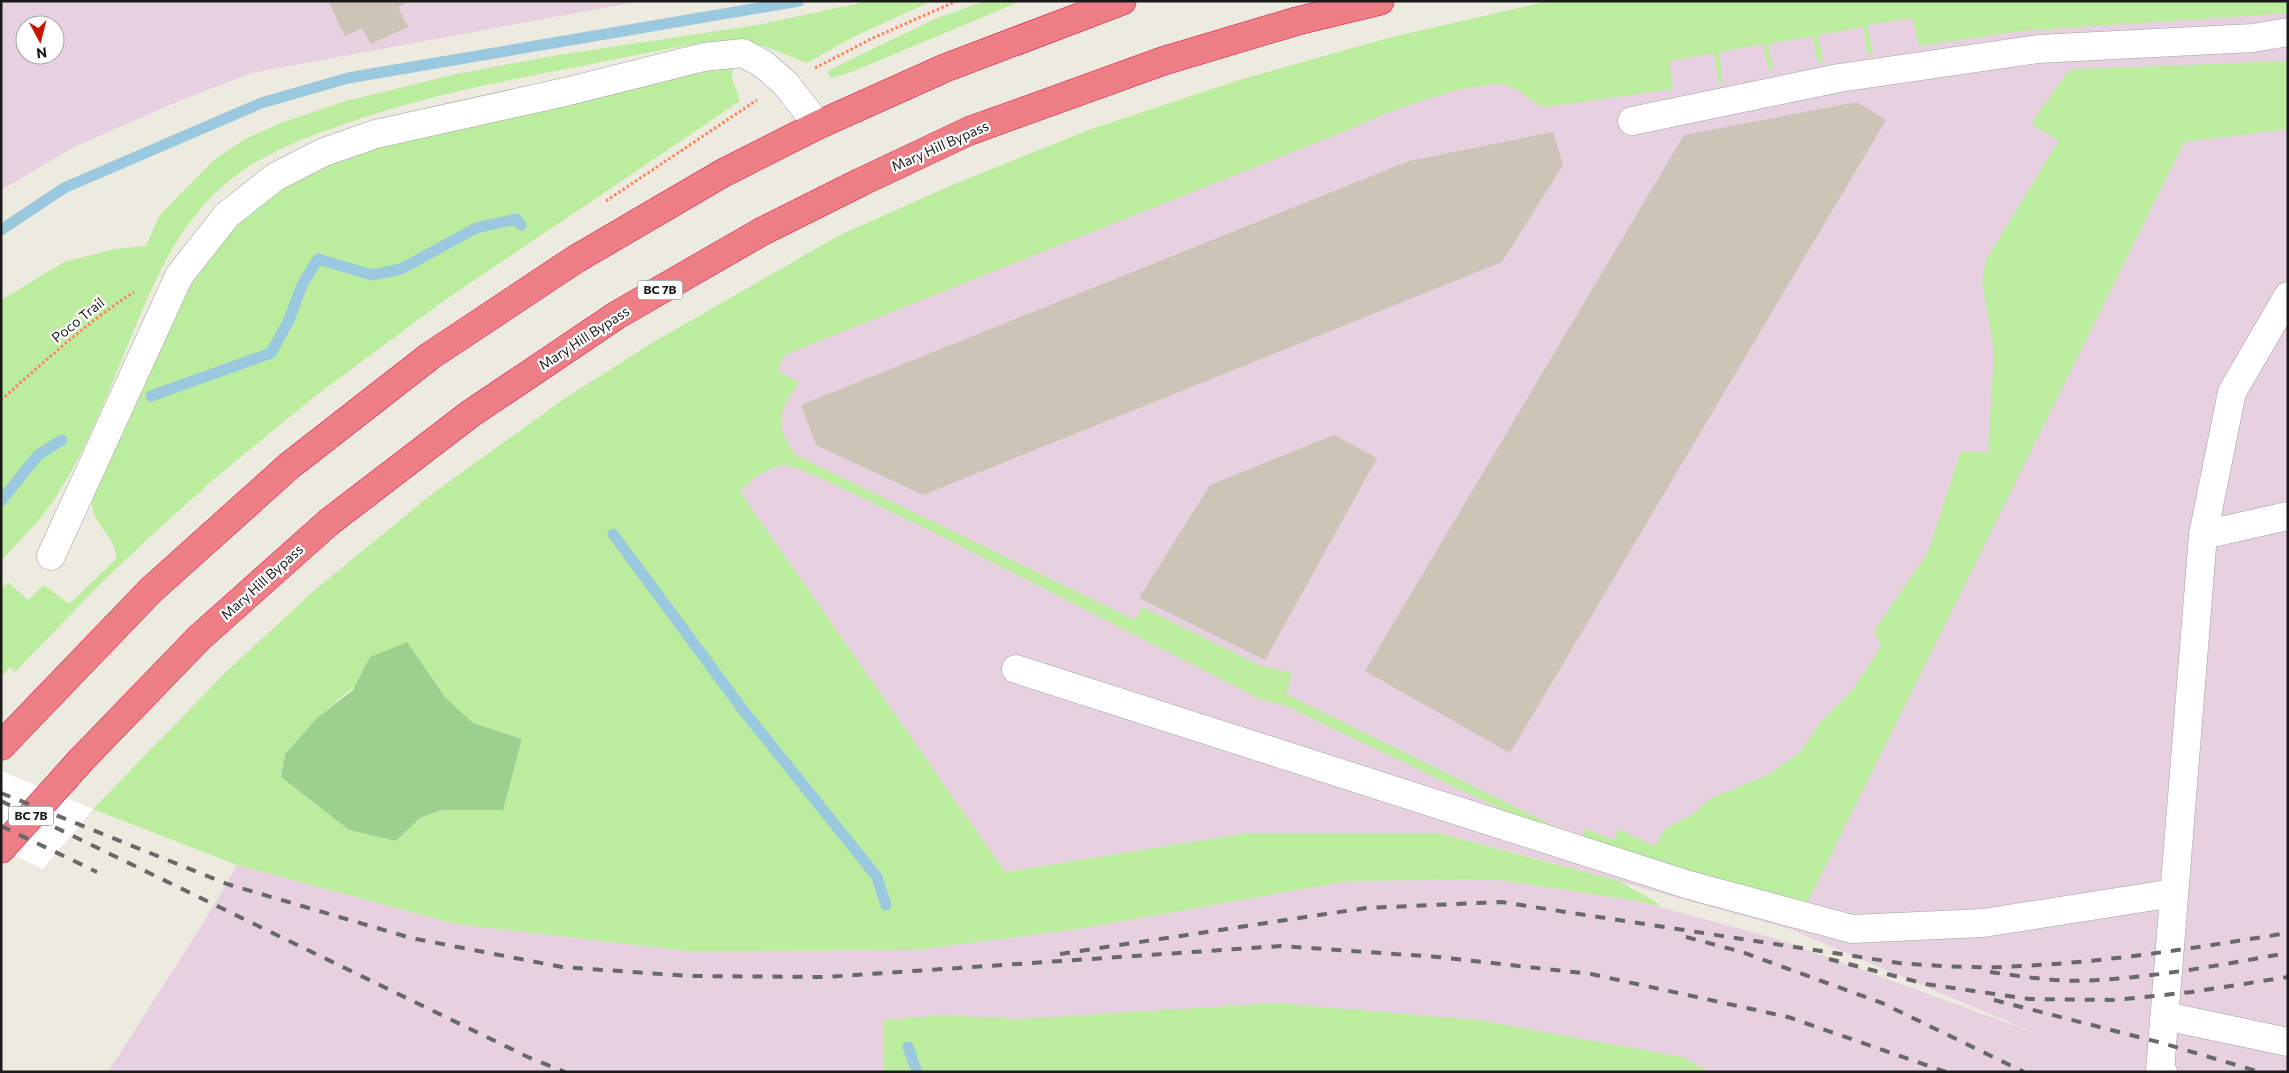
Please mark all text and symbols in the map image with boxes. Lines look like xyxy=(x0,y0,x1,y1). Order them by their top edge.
north arrow xyxy=(15,15,65,65)
text: N xyxy=(35,44,48,62)
street label: Mary Hill Bypass xyxy=(889,117,991,175)
road number: BC 7B xyxy=(638,280,682,300)
street label: Poco Trail xyxy=(48,293,107,346)
street label: Mary Hill Bypass xyxy=(535,302,632,373)
street label: Mary Hill Bypass xyxy=(217,540,306,623)
road number: BC 7B xyxy=(8,806,54,826)

